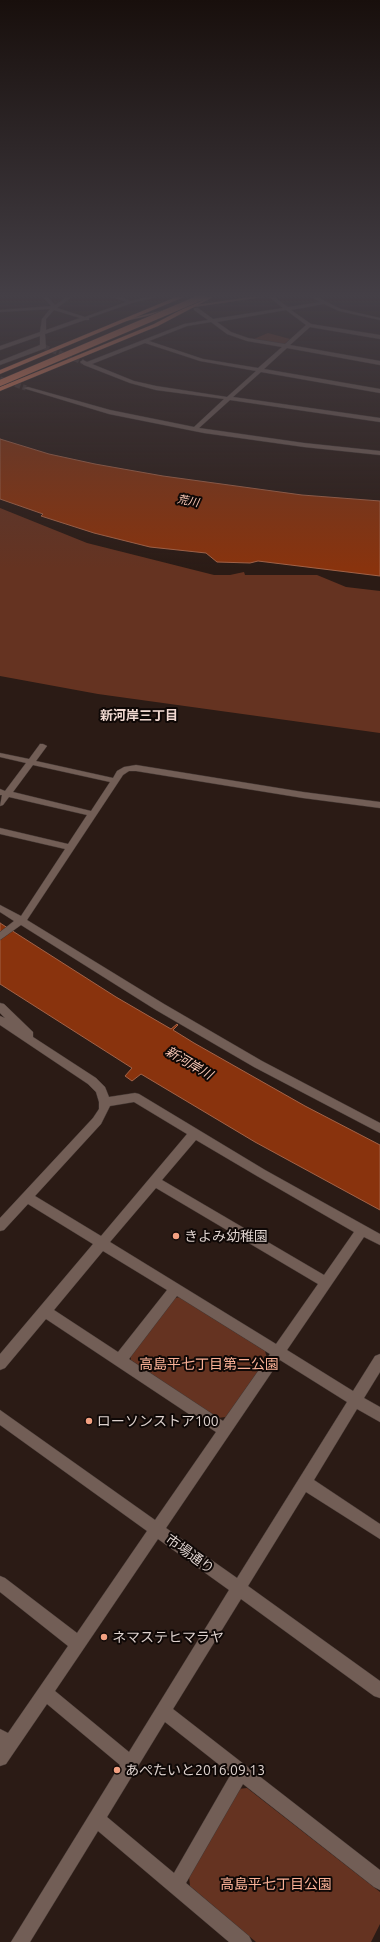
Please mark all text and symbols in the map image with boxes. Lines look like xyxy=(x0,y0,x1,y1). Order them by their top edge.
water label: 荒川 xyxy=(176,492,200,510)
district label: 新河岸三丁目 xyxy=(100,708,178,724)
water label: 新河岸川 xyxy=(163,1043,215,1083)
place label: きよみ幼稚園 xyxy=(184,1228,268,1244)
marker: きよみ幼稚園 xyxy=(171,1231,181,1241)
park label: 高島平七丁目第二公園 xyxy=(139,1356,279,1372)
place label: ローソンストア100 xyxy=(97,1413,219,1429)
marker: ローソンストア100 xyxy=(84,1416,94,1426)
street label: 市場通り xyxy=(162,1531,218,1577)
place label: ネマステヒマラヤ xyxy=(112,1629,224,1645)
marker: ネマステヒマラヤ xyxy=(99,1632,109,1642)
place label: あぺたいと2016.09.13 xyxy=(125,1762,265,1778)
marker: あぺたいと2016.09.13 xyxy=(112,1765,122,1775)
park label: 高島平七丁目公園 xyxy=(220,1876,332,1892)

